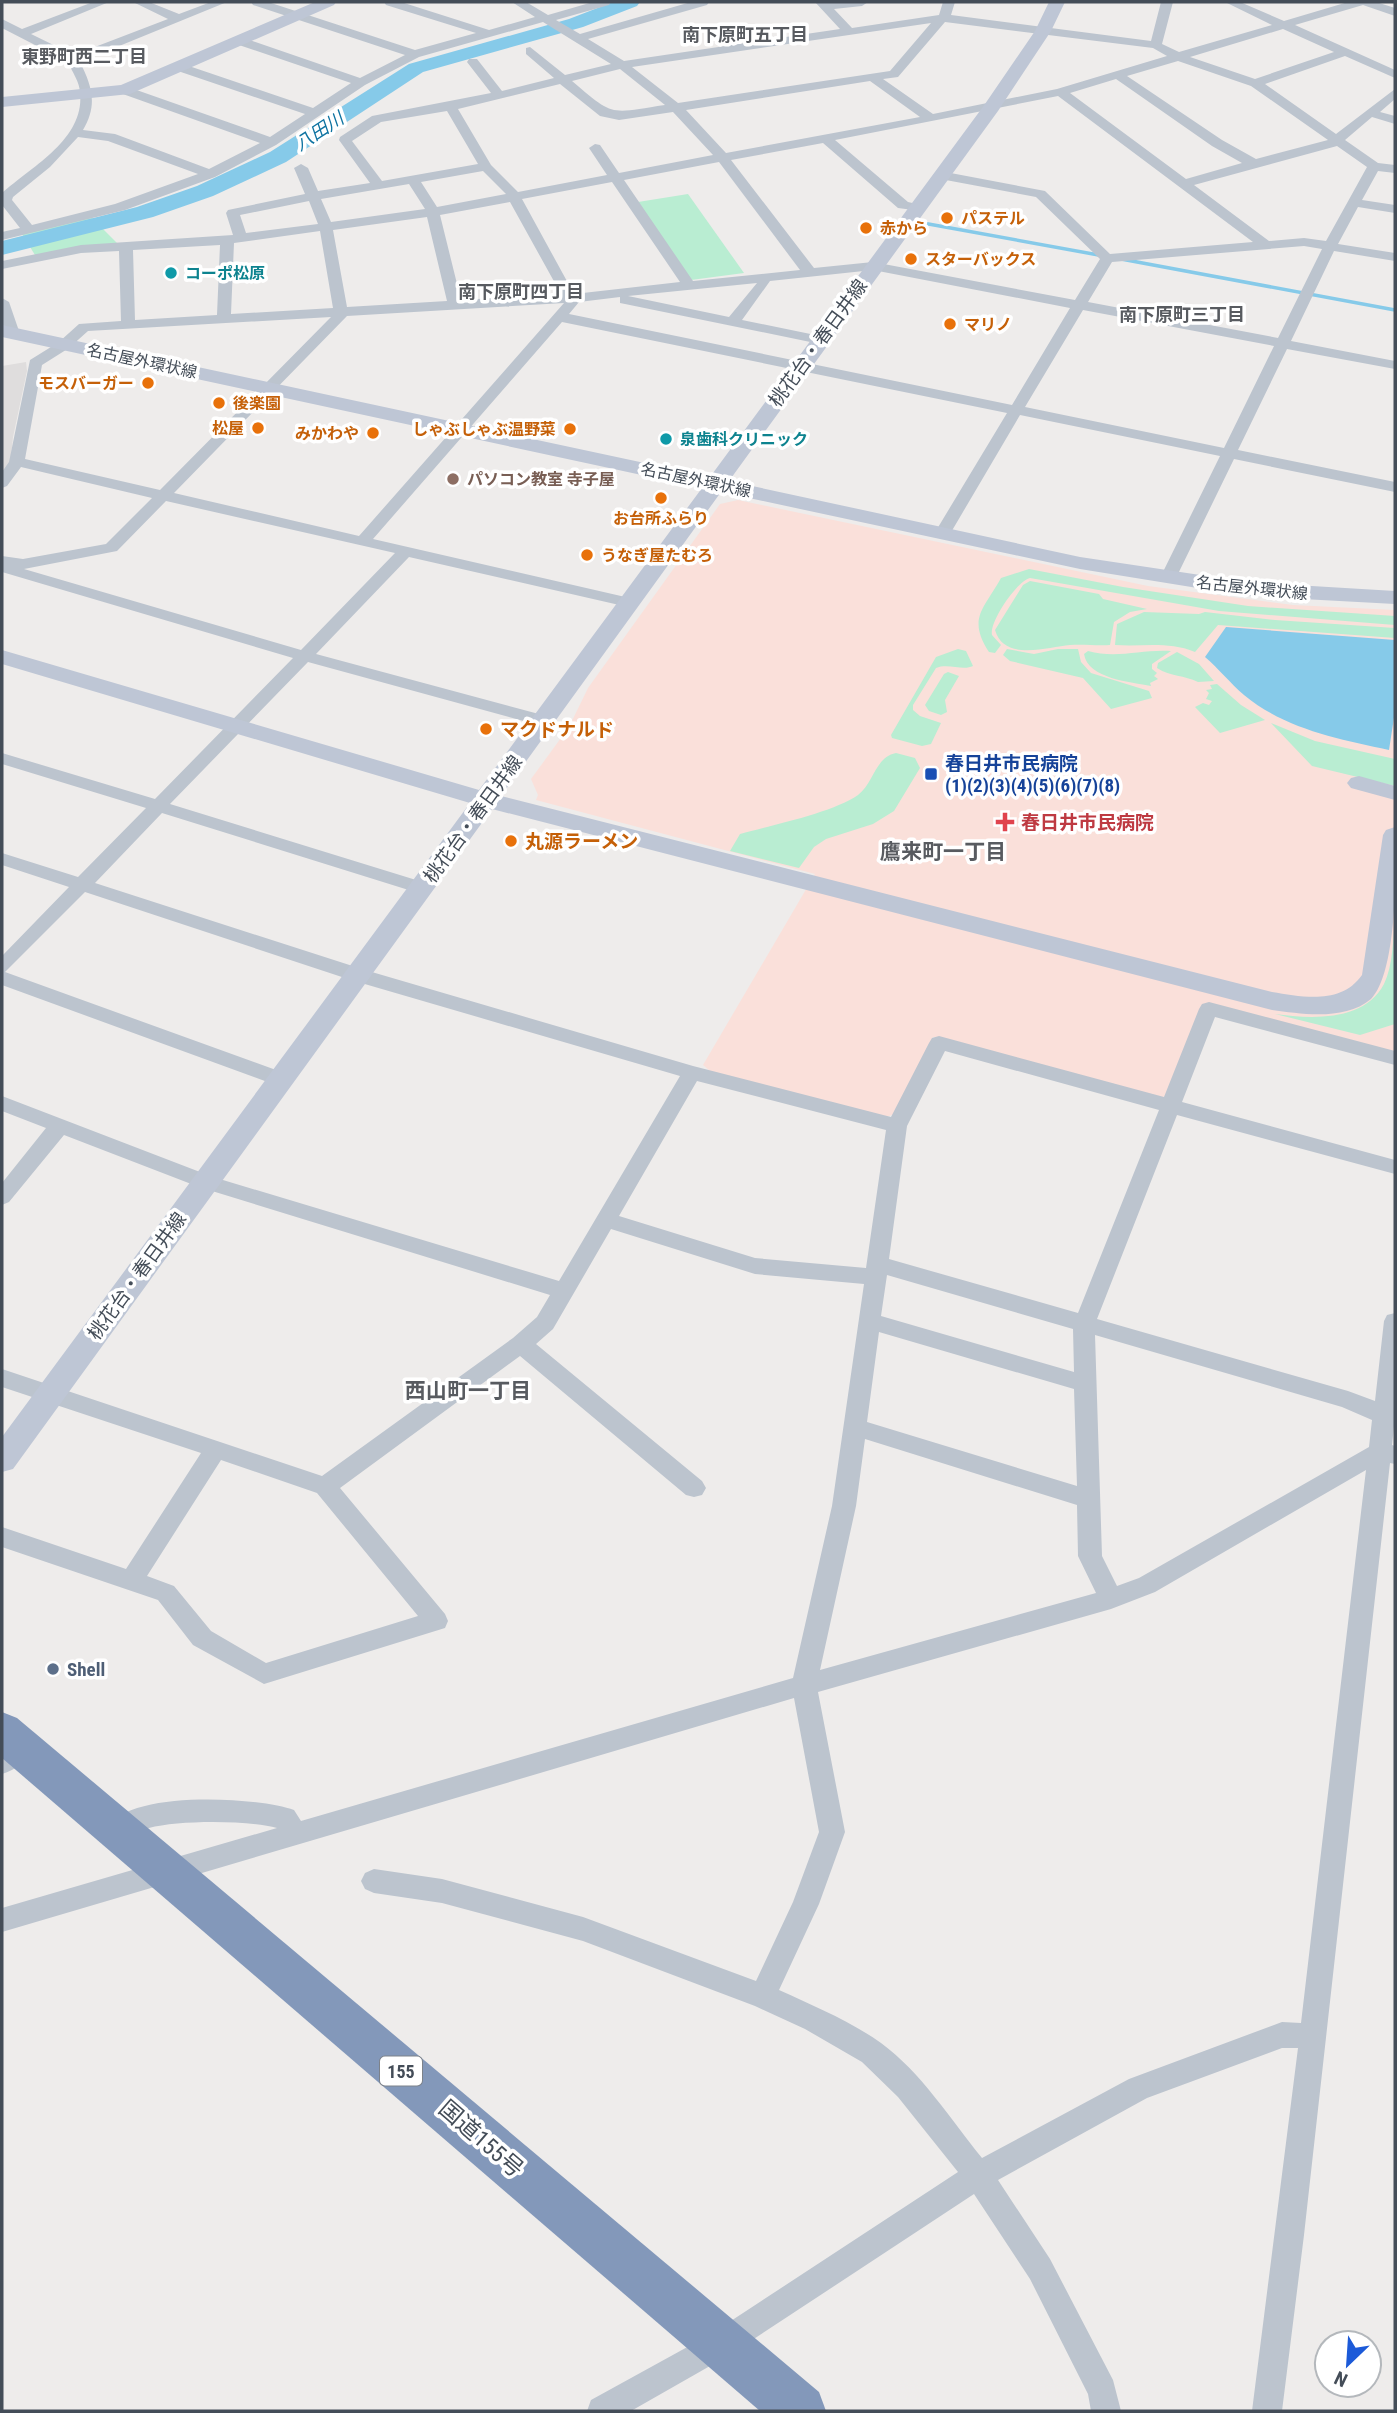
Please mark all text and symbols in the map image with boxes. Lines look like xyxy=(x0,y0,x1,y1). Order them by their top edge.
district label: 南下原町五丁目 xyxy=(682,24,808,45)
district label: 東野町西二丁目 xyxy=(21,46,147,67)
water label: 八田川 xyxy=(291,106,349,155)
place label: パステル xyxy=(961,209,1025,228)
marker: パステル xyxy=(939,210,955,226)
place label: 赤から xyxy=(880,219,928,238)
marker: 赤から xyxy=(858,220,874,236)
place label: スターバックス xyxy=(925,250,1036,269)
marker: スターバックス xyxy=(903,251,919,267)
place label: コーポ松原 xyxy=(185,264,265,283)
marker: コーポ松原 xyxy=(163,265,179,281)
street label: 桃花台・春日井線 xyxy=(764,275,872,411)
district label: 南下原町四丁目 xyxy=(458,281,584,302)
district label: 南下原町三丁目 xyxy=(1119,304,1245,325)
place label: マリノ xyxy=(964,315,1012,334)
marker: マリノ xyxy=(942,316,958,332)
street label: 名古屋外環状線 xyxy=(85,340,199,382)
place label: モスバーガー xyxy=(38,374,134,393)
marker: モスバーガー xyxy=(140,375,156,391)
place label: 後楽園 xyxy=(233,394,281,413)
marker: 後楽園 xyxy=(211,395,227,411)
place label: 松屋 xyxy=(212,419,244,438)
marker: 松屋 xyxy=(250,420,266,436)
place label: しゃぶしゃぶ温野菜 xyxy=(412,420,556,439)
marker: しゃぶしゃぶ温野菜 xyxy=(562,421,578,437)
place label: みかわや xyxy=(295,424,359,443)
marker: みかわや xyxy=(365,425,381,441)
place label: 泉歯科クリニック xyxy=(680,430,808,449)
marker: 泉歯科クリニック xyxy=(658,431,674,447)
street label: 名古屋外環状線 xyxy=(639,459,753,501)
place label: パソコン教室 寺子屋 xyxy=(467,470,615,489)
marker: パソコン教室 寺子屋 xyxy=(445,471,461,487)
marker: お台所ふらり xyxy=(653,490,669,506)
place label: お台所ふらり xyxy=(613,509,709,528)
place label: うなぎ屋たむろ xyxy=(601,546,713,565)
marker: うなぎ屋たむろ xyxy=(579,547,595,563)
street label: 名古屋外環状線 xyxy=(1195,573,1309,603)
place label: マクドナルド xyxy=(500,718,614,741)
marker: マクドナルド xyxy=(478,721,494,737)
street label: 桃花台・春日井線 xyxy=(419,751,527,887)
place label: 春日井市民病院 (1)(2)(3)(4)(5)(6)(7)(8) xyxy=(945,752,1120,797)
marker: 春日井市民病院 (1)(2)(3)(4)(5)(6)(7)(8) xyxy=(923,766,939,782)
place label: 春日井市民病院 xyxy=(1021,811,1154,834)
marker: 春日井市民病院 xyxy=(995,812,1015,832)
place label: 丸源ラーメン xyxy=(525,830,638,853)
marker: 丸源ラーメン xyxy=(503,833,519,849)
district label: 鷹来町一丁目 xyxy=(880,840,1006,864)
street label: 桃花台・春日井線 xyxy=(83,1208,191,1344)
district label: 西山町一丁目 xyxy=(405,1379,531,1403)
place label: Shell xyxy=(67,1658,105,1681)
marker: Shell xyxy=(45,1661,61,1677)
road number: 155 xyxy=(380,2056,422,2085)
street label: 国道155号 xyxy=(433,2095,529,2183)
north arrow xyxy=(1313,2329,1383,2399)
text: N xyxy=(1331,2366,1351,2392)

